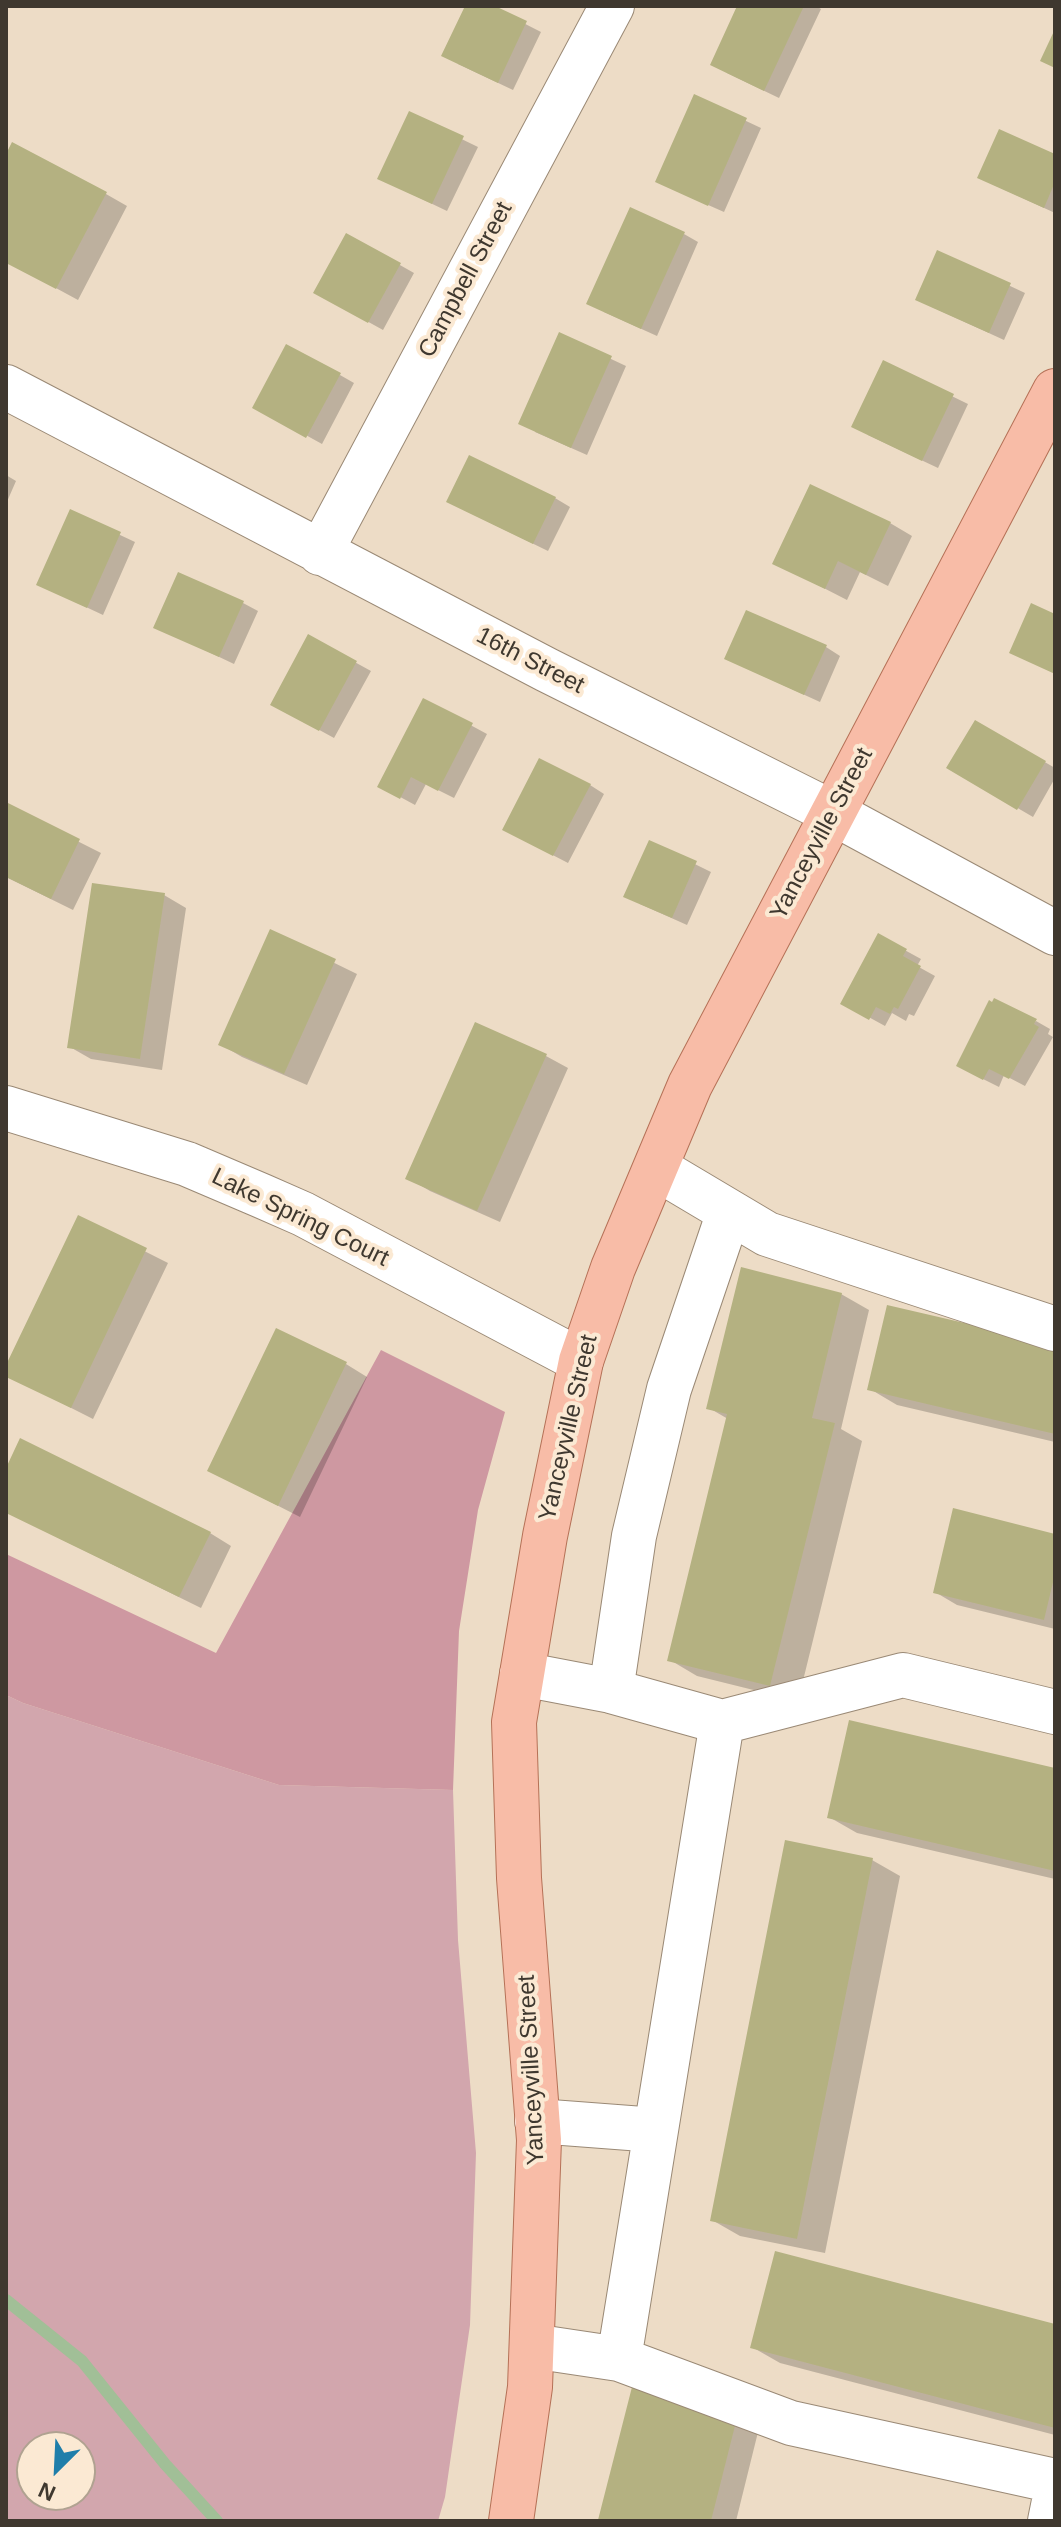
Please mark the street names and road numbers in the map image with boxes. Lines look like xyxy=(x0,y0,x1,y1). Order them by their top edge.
street label: Campbell Street xyxy=(413,197,519,363)
street label: 16th Street xyxy=(471,622,589,700)
street label: Yanceyville Street xyxy=(765,743,879,925)
street label: Lake Spring Court xyxy=(207,1163,393,1273)
street label: Yanceyville Street xyxy=(534,1332,604,1524)
street label: Yanceyville Street xyxy=(513,1974,551,2166)

